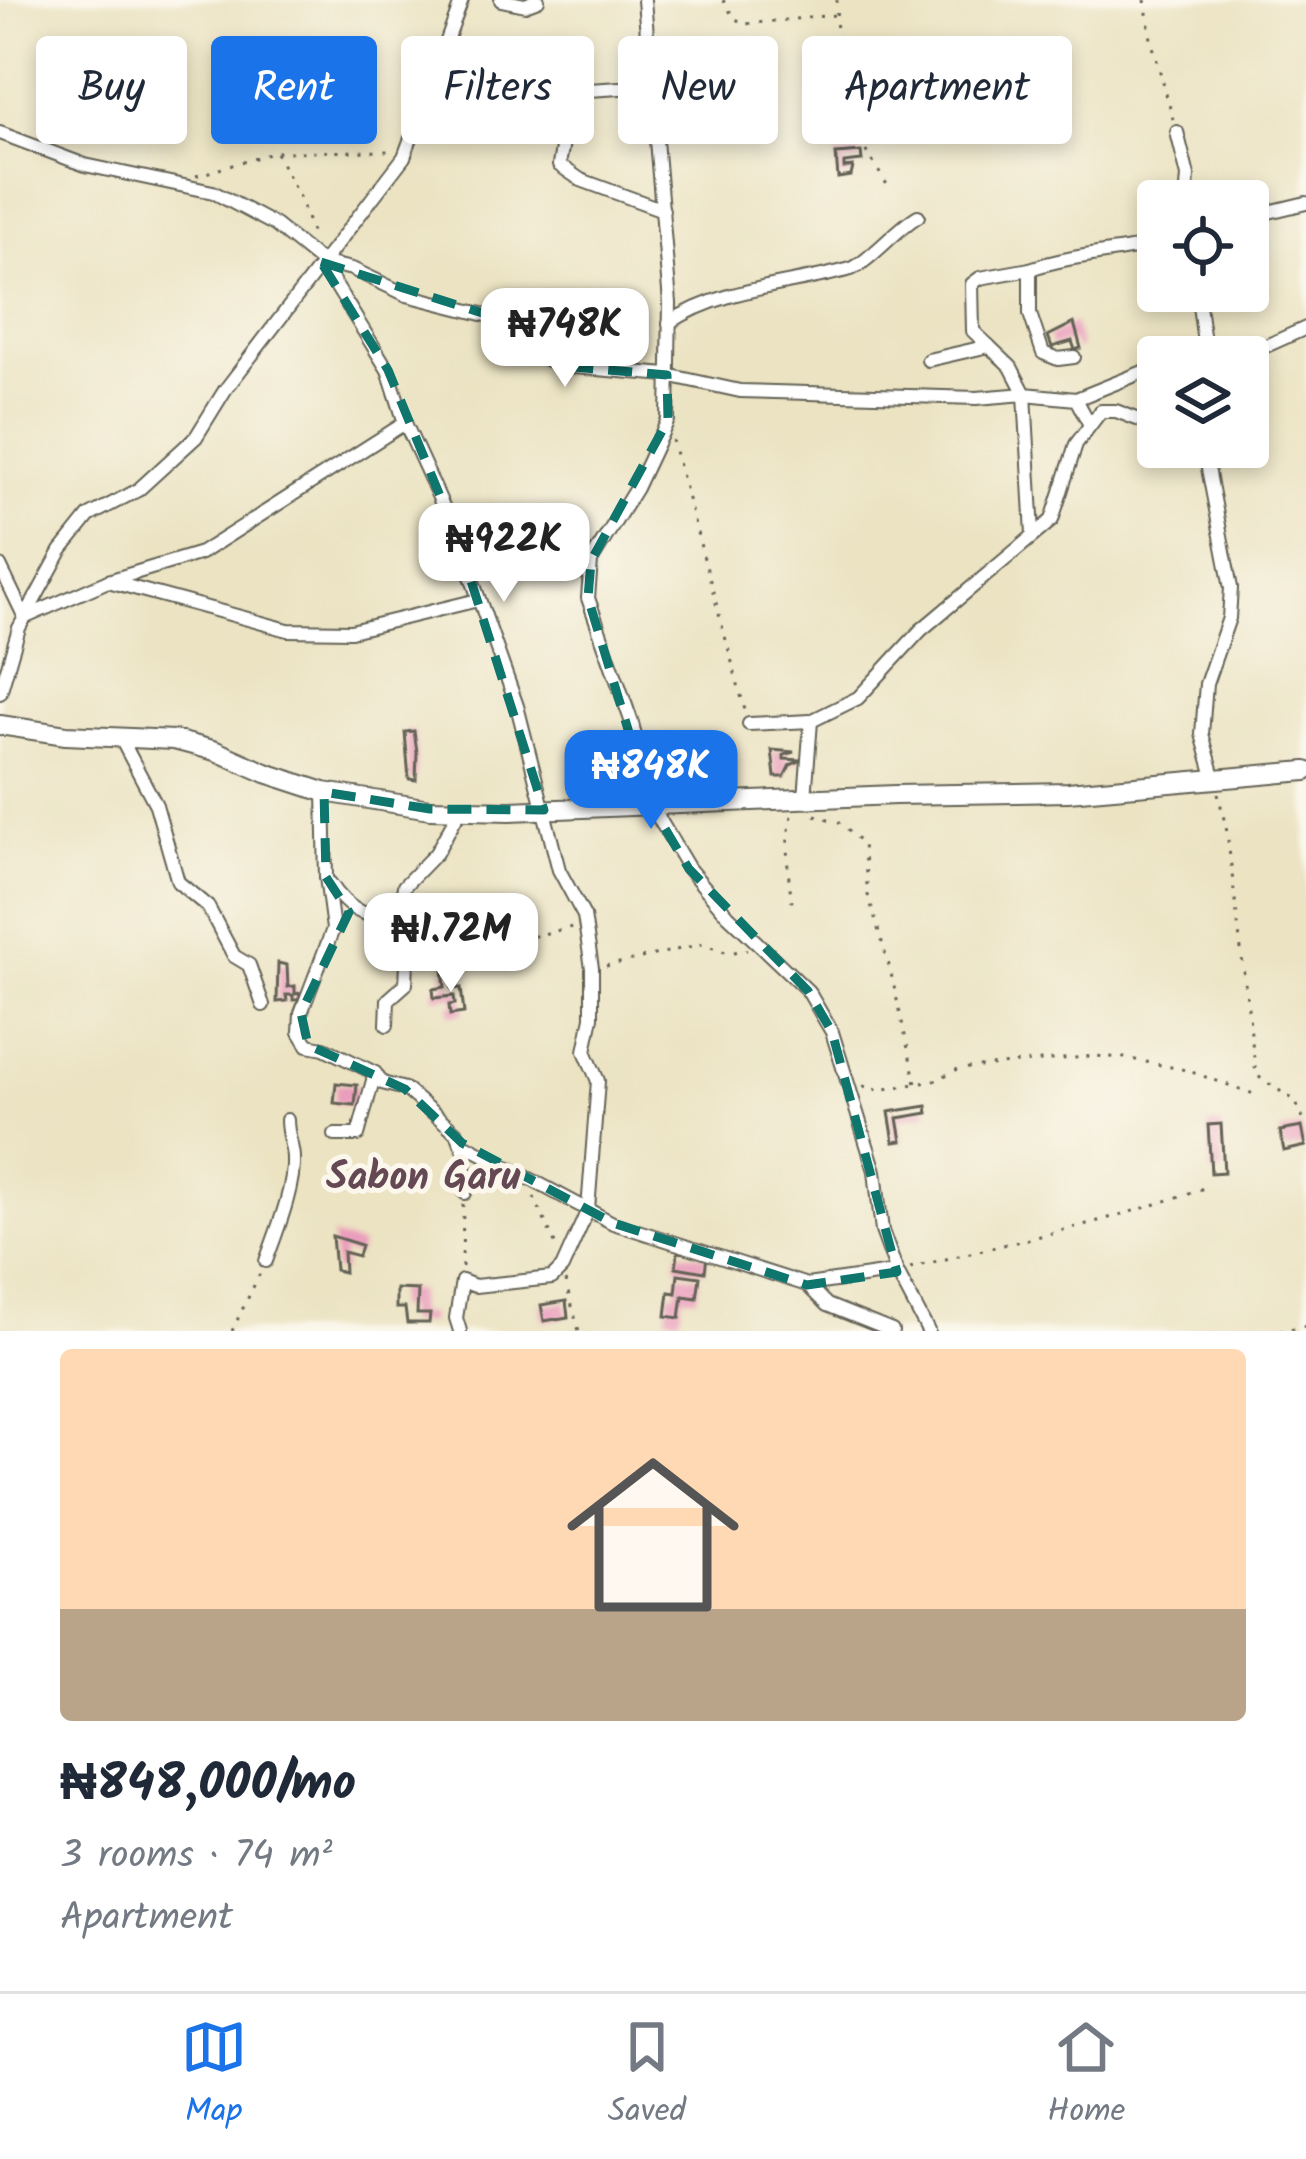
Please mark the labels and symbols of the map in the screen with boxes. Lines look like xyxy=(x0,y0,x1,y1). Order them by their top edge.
pin: ₦748K xyxy=(481,288,649,390)
pin: ₦922K xyxy=(420,503,588,605)
pin: ₦848K xyxy=(567,730,735,832)
pin: ₦1.72M xyxy=(353,893,549,995)
district label: Sabon Garu xyxy=(326,1148,521,1210)

